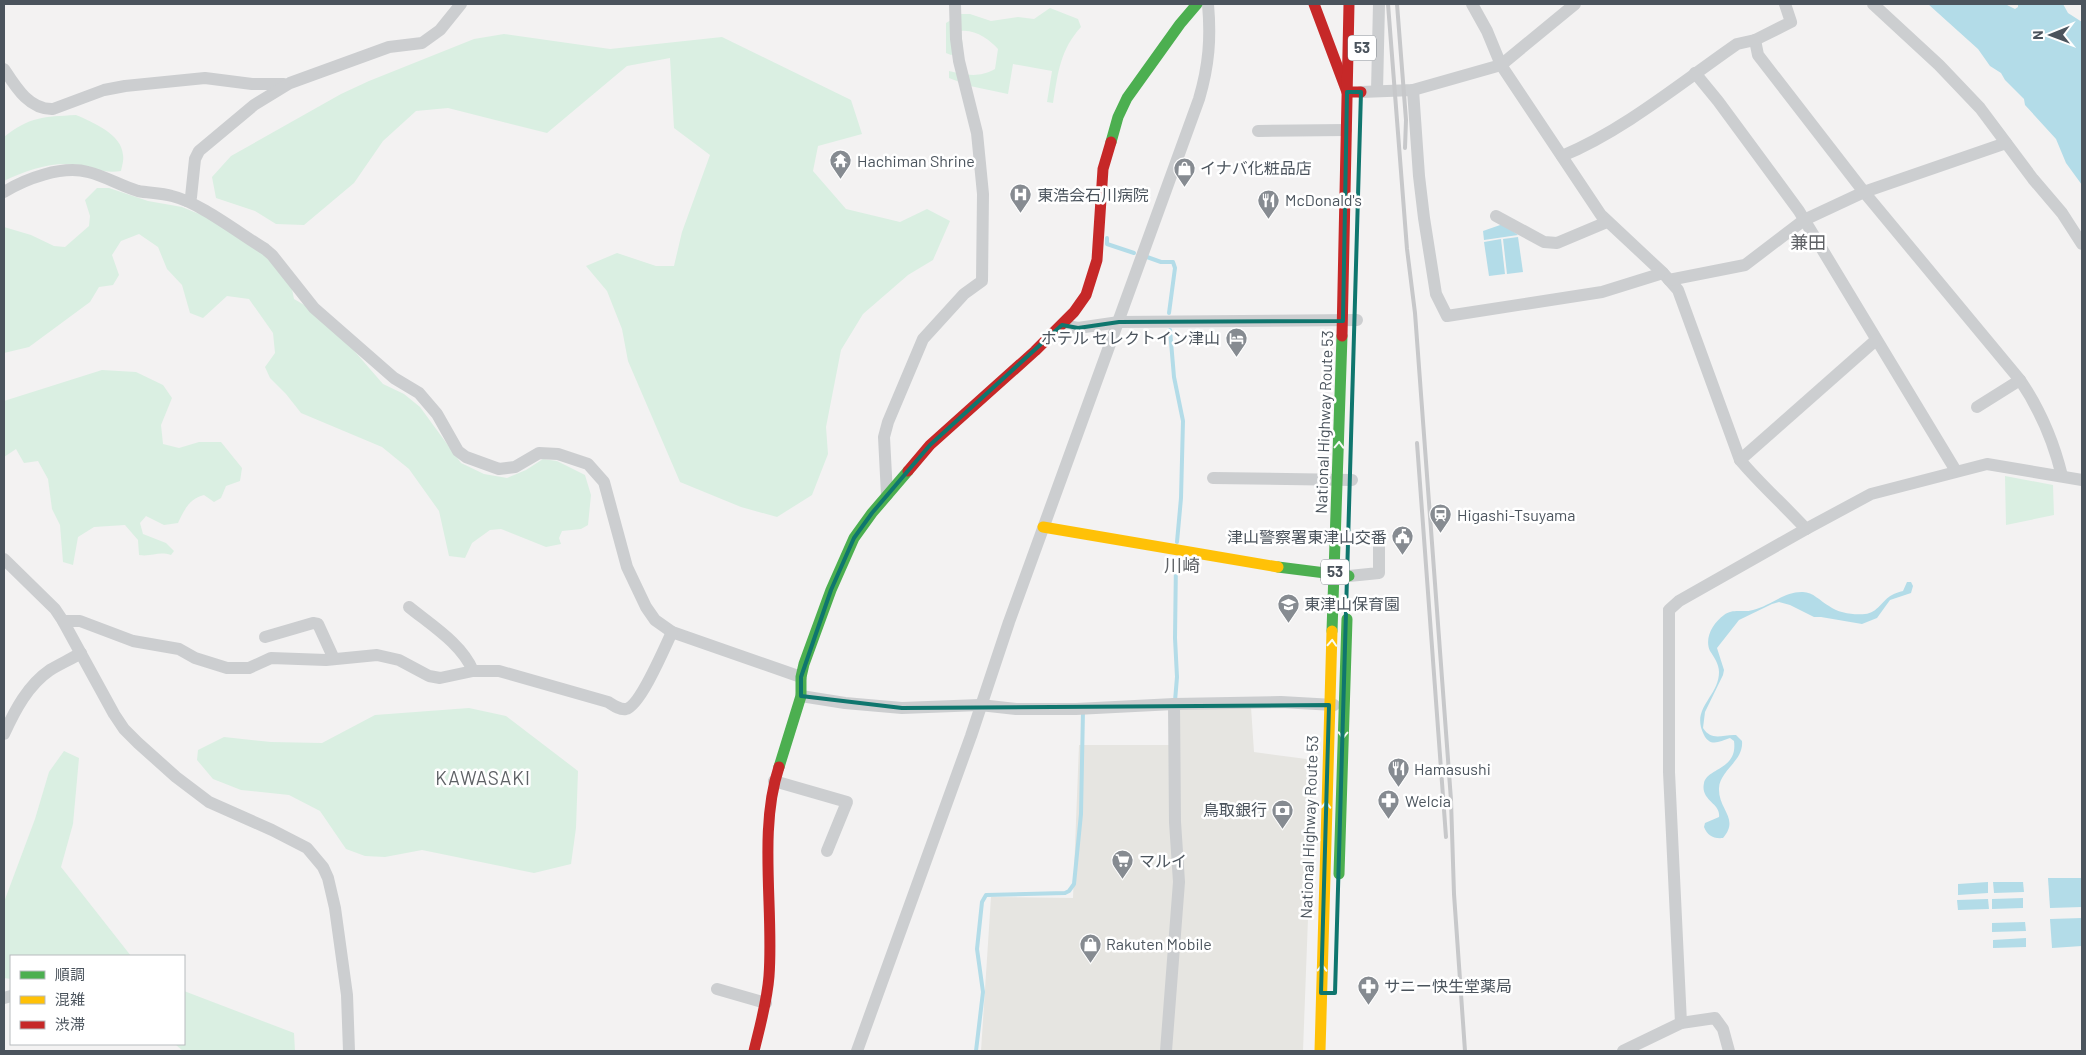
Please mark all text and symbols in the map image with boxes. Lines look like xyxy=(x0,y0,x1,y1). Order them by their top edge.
north arrow xyxy=(2026,10,2076,60)
text: N xyxy=(2029,30,2046,40)
road number: 53 xyxy=(1348,36,1376,60)
temple icon: Hachiman Shrine xyxy=(829,149,853,180)
place label: Hachiman Shrine xyxy=(857,151,975,170)
shop icon: イナバ化粧品店 xyxy=(1172,156,1196,187)
place label: イナバ化粧品店 xyxy=(1200,158,1312,177)
hospital icon: 東浩会石川病院 xyxy=(1009,183,1033,214)
place label: 東浩会石川病院 xyxy=(1037,185,1149,204)
restaurant icon: McDonald's xyxy=(1257,188,1281,219)
place label: McDonald's xyxy=(1285,190,1362,209)
district label: 兼田 xyxy=(1790,231,1826,253)
hotel icon: ホテル セレクトイン津山 xyxy=(1224,326,1248,357)
place label: ホテル セレクトイン津山 xyxy=(1041,328,1220,347)
street label: National Highway Route 53 xyxy=(1311,330,1336,514)
one-way arrow xyxy=(1334,441,1344,449)
station icon: Higashi-Tsuyama xyxy=(1429,503,1453,534)
place label: Higashi-Tsuyama xyxy=(1457,505,1576,524)
public building icon: 津山警察署東津山交番 xyxy=(1391,525,1415,556)
place label: 津山警察署東津山交番 xyxy=(1227,527,1387,546)
district label: 川崎 xyxy=(1164,554,1200,576)
road number: 53 xyxy=(1321,560,1349,584)
school or university icon: 東津山保育園 xyxy=(1276,592,1300,623)
place label: 東津山保育園 xyxy=(1304,594,1400,613)
one-way arrow xyxy=(1326,638,1337,646)
one-way arrow xyxy=(1338,732,1349,740)
street label: National Highway Route 53 xyxy=(1296,735,1321,919)
restaurant icon: Hamasushi xyxy=(1386,757,1410,788)
place label: Hamasushi xyxy=(1414,759,1491,778)
district label: KAWASAKI xyxy=(435,766,531,789)
pharmacy icon: Welcia xyxy=(1377,789,1401,820)
place label: Welcia xyxy=(1405,791,1451,810)
bank icon: 鳥取銀行 xyxy=(1271,798,1295,829)
place label: 鳥取銀行 xyxy=(1203,800,1267,819)
one-way arrow xyxy=(1321,801,1331,808)
supermarket icon: マルイ xyxy=(1111,849,1135,880)
place label: マルイ xyxy=(1139,851,1187,870)
shop icon: Rakuten Mobile xyxy=(1078,932,1102,963)
place label: Rakuten Mobile xyxy=(1106,934,1212,953)
legend xyxy=(10,955,185,1045)
one-way arrow xyxy=(1317,963,1327,971)
text: 順調 xyxy=(55,965,85,983)
pharmacy icon: サニー快生堂薬局 xyxy=(1356,974,1380,1005)
place label: サニー快生堂薬局 xyxy=(1384,976,1512,995)
text: 混雑 xyxy=(55,990,85,1008)
text: 渋滞 xyxy=(55,1015,85,1033)

